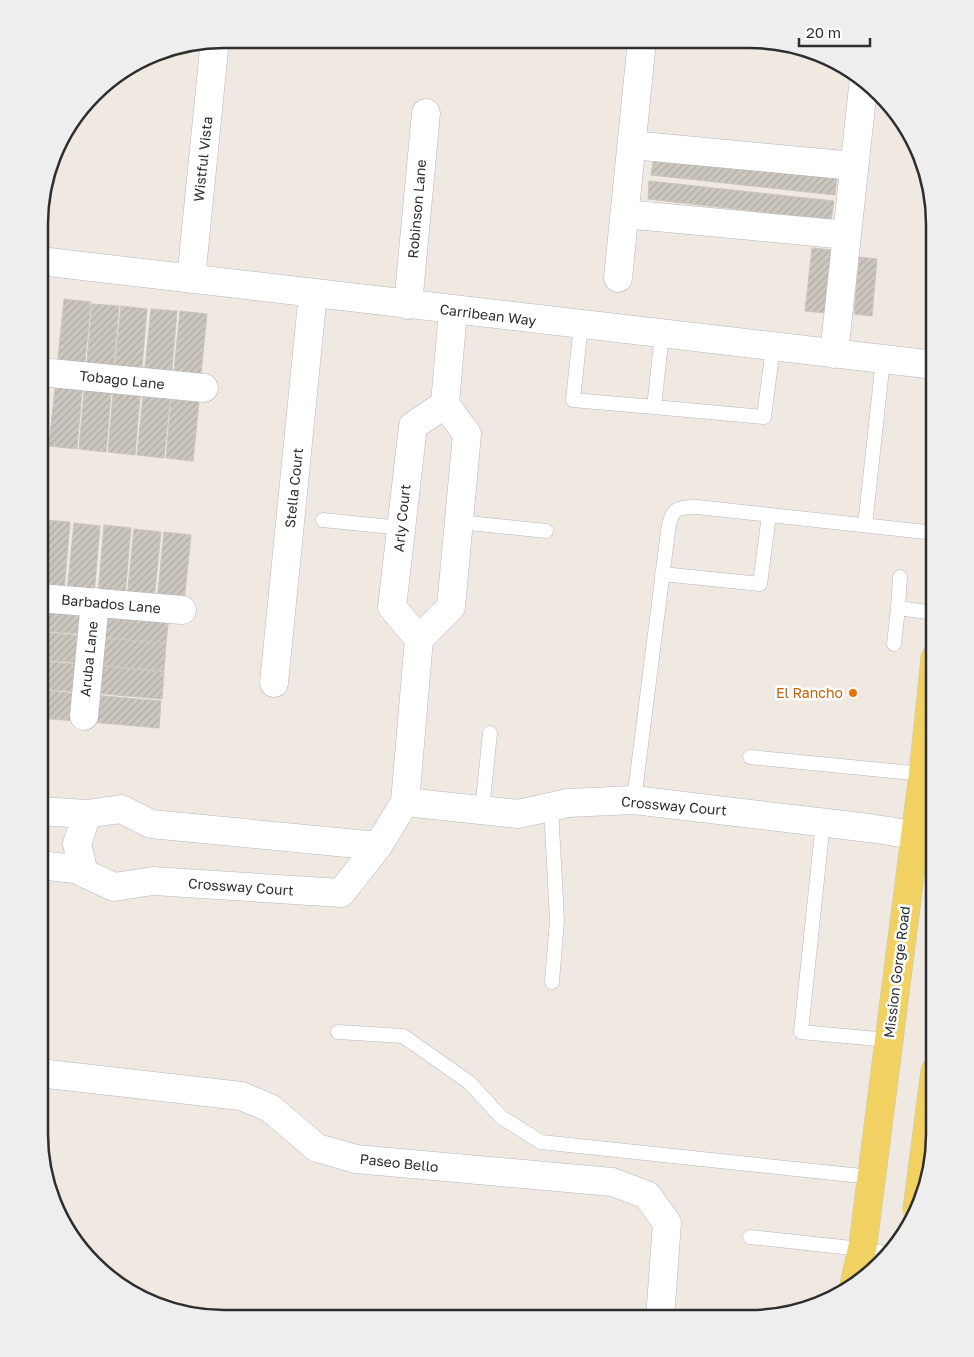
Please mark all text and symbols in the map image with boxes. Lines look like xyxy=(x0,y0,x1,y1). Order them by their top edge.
scale bar xyxy=(799,15,870,47)
text: 20 m xyxy=(806,23,841,41)
street label: Wistful Vista xyxy=(190,115,215,203)
street label: Robinson Lane xyxy=(404,159,429,259)
street label: Carribean Way xyxy=(439,300,537,329)
street label: Tobago Lane xyxy=(79,367,166,392)
street label: Stella Court xyxy=(281,447,306,529)
street label: Arly Court xyxy=(389,483,414,553)
street label: Barbados Lane xyxy=(61,591,162,616)
street label: Aruba Lane xyxy=(76,620,101,698)
place label: El Rancho xyxy=(776,684,843,701)
marker: El Rancho xyxy=(847,687,859,699)
street label: Crossway Court xyxy=(621,792,728,819)
street label: Crossway Court xyxy=(188,874,294,899)
street label: Mission Gorge Road xyxy=(880,905,913,1039)
street label: Paseo Bello xyxy=(359,1150,439,1175)

